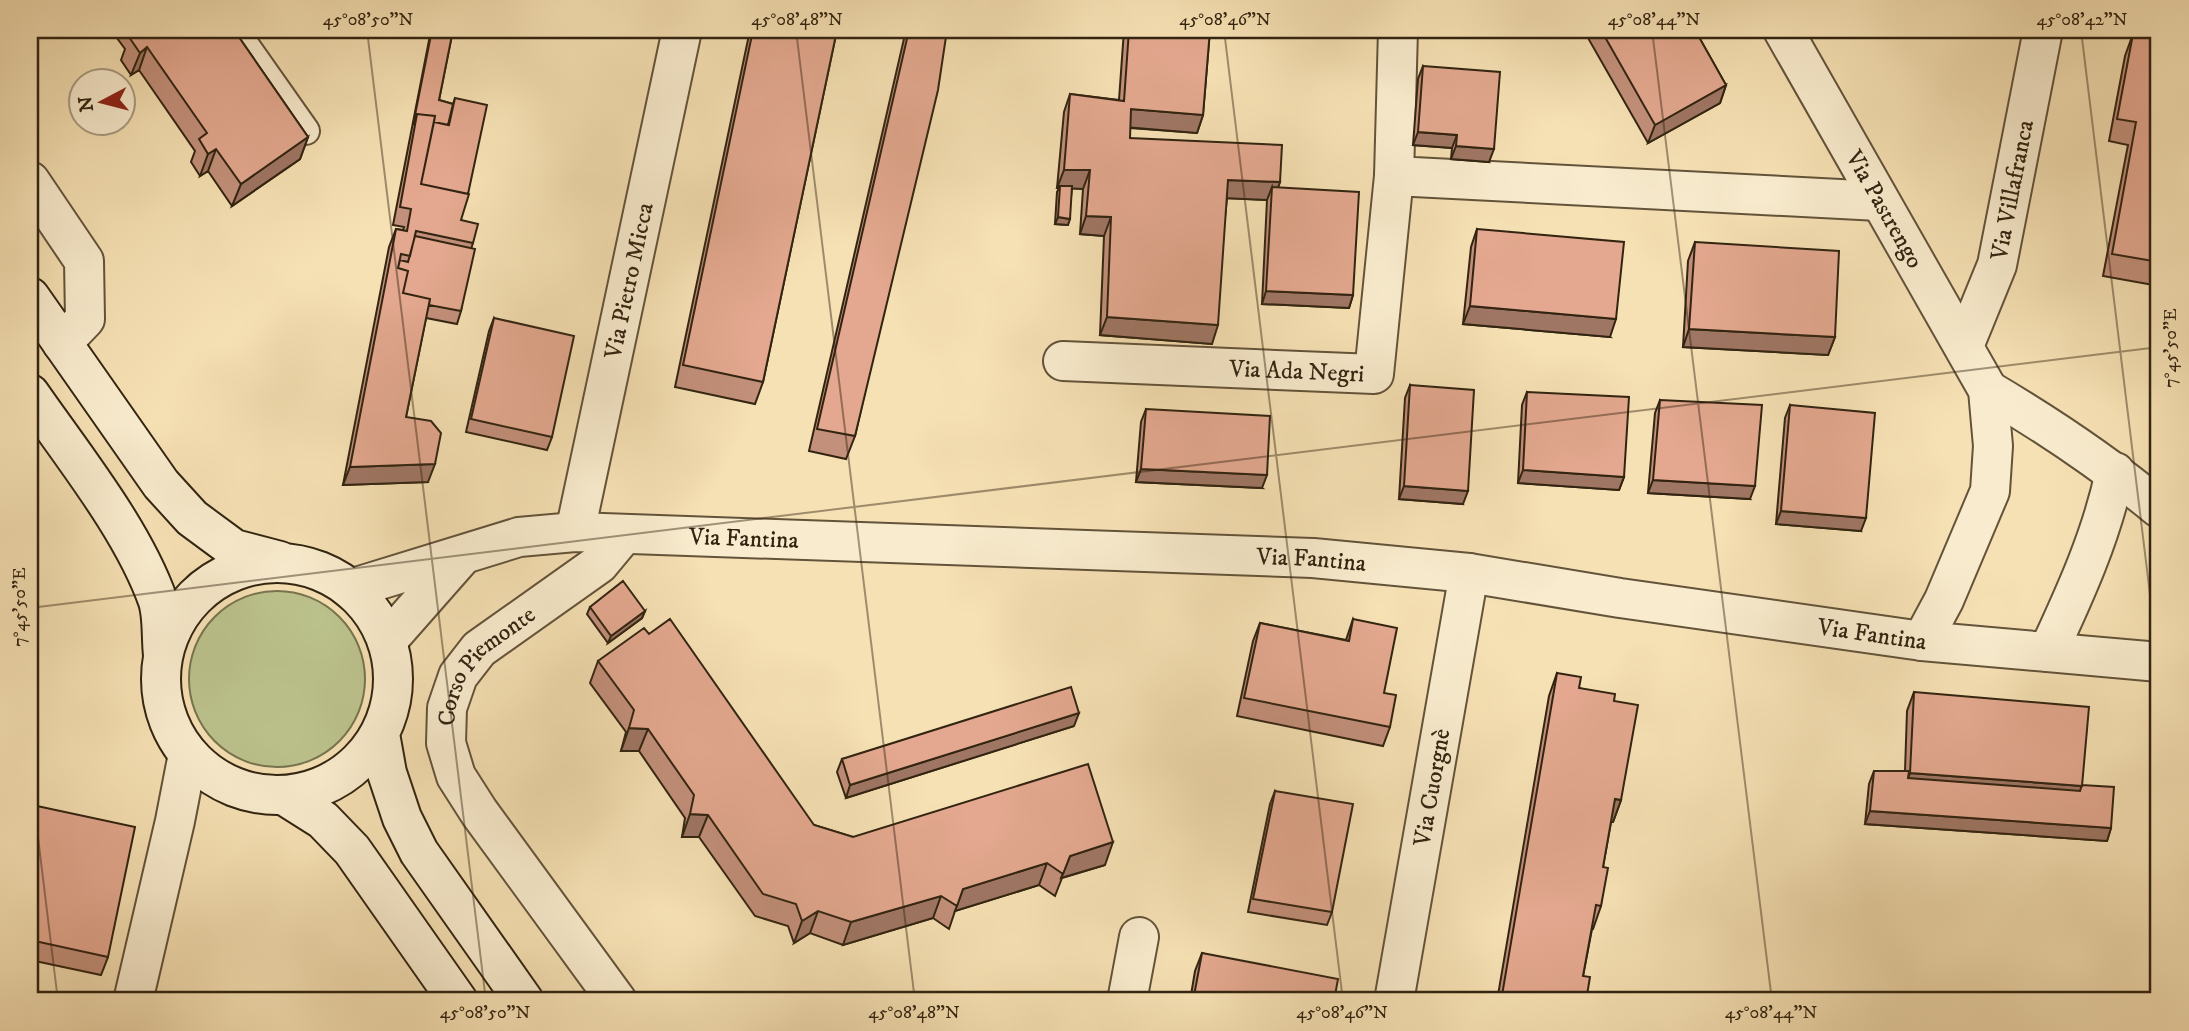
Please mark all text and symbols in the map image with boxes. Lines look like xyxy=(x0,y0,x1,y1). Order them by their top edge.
text: 45°08'50"N xyxy=(323,9,414,31)
text: 45°08'48"N xyxy=(751,9,843,31)
text: 45°08'46"N xyxy=(1179,9,1271,31)
text: 45°08'44"N xyxy=(1608,9,1701,31)
text: 45°08'42"N xyxy=(2036,9,2128,31)
north arrow xyxy=(66,66,136,136)
text: N xyxy=(74,94,99,113)
street label: Via Villafranca xyxy=(1984,117,2041,264)
street label: Via Pastrengo xyxy=(1838,144,1930,274)
street label: Via Pietro Micca xyxy=(598,199,661,363)
text: 7°45'50"E xyxy=(2160,308,2182,388)
street label: Via Ada Negri xyxy=(1228,354,1365,390)
street label: Via Fantina xyxy=(687,522,800,556)
street label: Via Fantina xyxy=(1255,542,1368,579)
text: 7°45'50"E xyxy=(9,567,31,647)
street label: Corso Piemonte xyxy=(432,600,542,726)
street label: Via Fantina xyxy=(1815,612,1929,658)
street label: Via Cuorgnè xyxy=(1407,726,1457,849)
text: 45°08'50"N xyxy=(440,1002,531,1024)
text: 45°08'48"N xyxy=(868,1002,960,1024)
text: 45°08'46"N xyxy=(1296,1002,1388,1024)
text: 45°08'44"N xyxy=(1725,1002,1818,1024)

